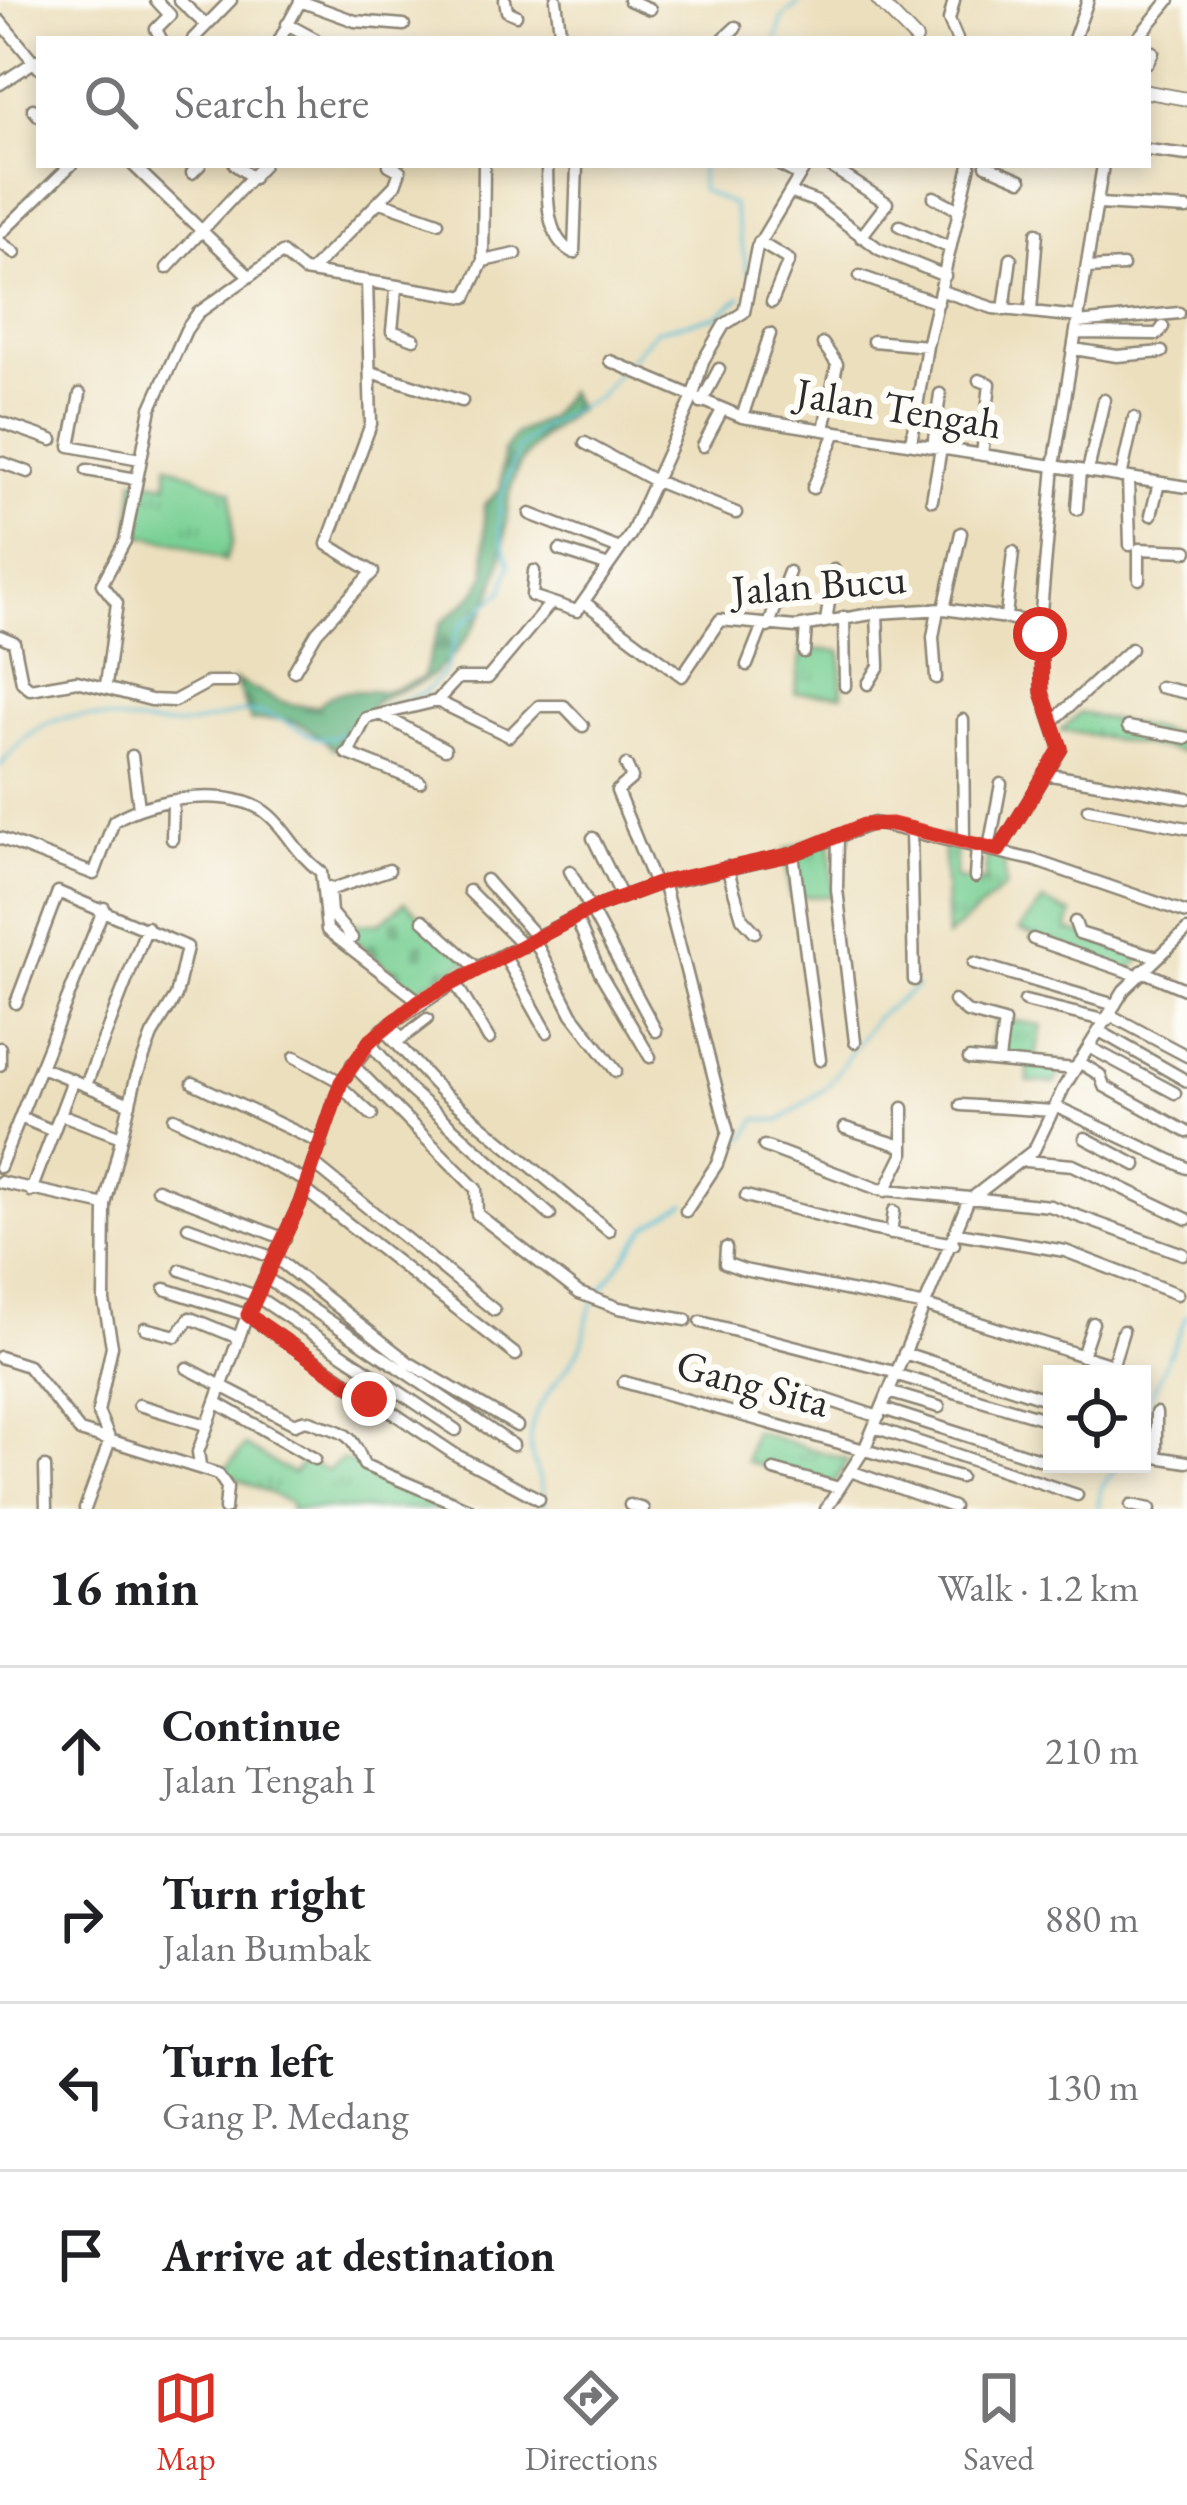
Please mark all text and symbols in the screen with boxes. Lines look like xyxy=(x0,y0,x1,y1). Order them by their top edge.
search box xyxy=(36,36,1151,168)
icon: search xyxy=(78,69,144,135)
text: Search here xyxy=(174,73,369,131)
street label: Jalan Tengah xyxy=(789,364,1006,451)
street label: Jalan Bucu xyxy=(727,550,908,618)
route start xyxy=(1013,607,1067,661)
street label: Gang Sita xyxy=(671,1336,836,1430)
map controls xyxy=(1043,1365,1151,1473)
button: locate xyxy=(1043,1365,1151,1473)
route end xyxy=(342,1372,396,1426)
text: 16 min xyxy=(48,1554,199,1620)
text: Walk · 1.2 km xyxy=(938,1562,1139,1613)
text: Continue xyxy=(162,1696,340,1754)
icon: ahead xyxy=(48,1718,114,1784)
text: 210 m xyxy=(1045,1725,1139,1776)
text: Jalan Tengah I xyxy=(162,1754,376,1805)
text: Turn right xyxy=(162,1864,365,1922)
icon: right xyxy=(48,1886,114,1952)
text: 880 m xyxy=(1045,1893,1139,1944)
text: Jalan Bumbak xyxy=(162,1922,371,1973)
text: Turn left xyxy=(162,2032,334,2090)
icon: left xyxy=(48,2054,114,2120)
text: 130 m xyxy=(1045,2061,1139,2112)
text: Gang P. Medang xyxy=(162,2090,409,2141)
icon: arrive xyxy=(48,2222,114,2288)
text: Arrive at destination xyxy=(162,2226,555,2284)
tab: Map xyxy=(153,2365,219,2480)
tab: Directions xyxy=(525,2365,658,2480)
tab: Saved xyxy=(963,2365,1034,2480)

